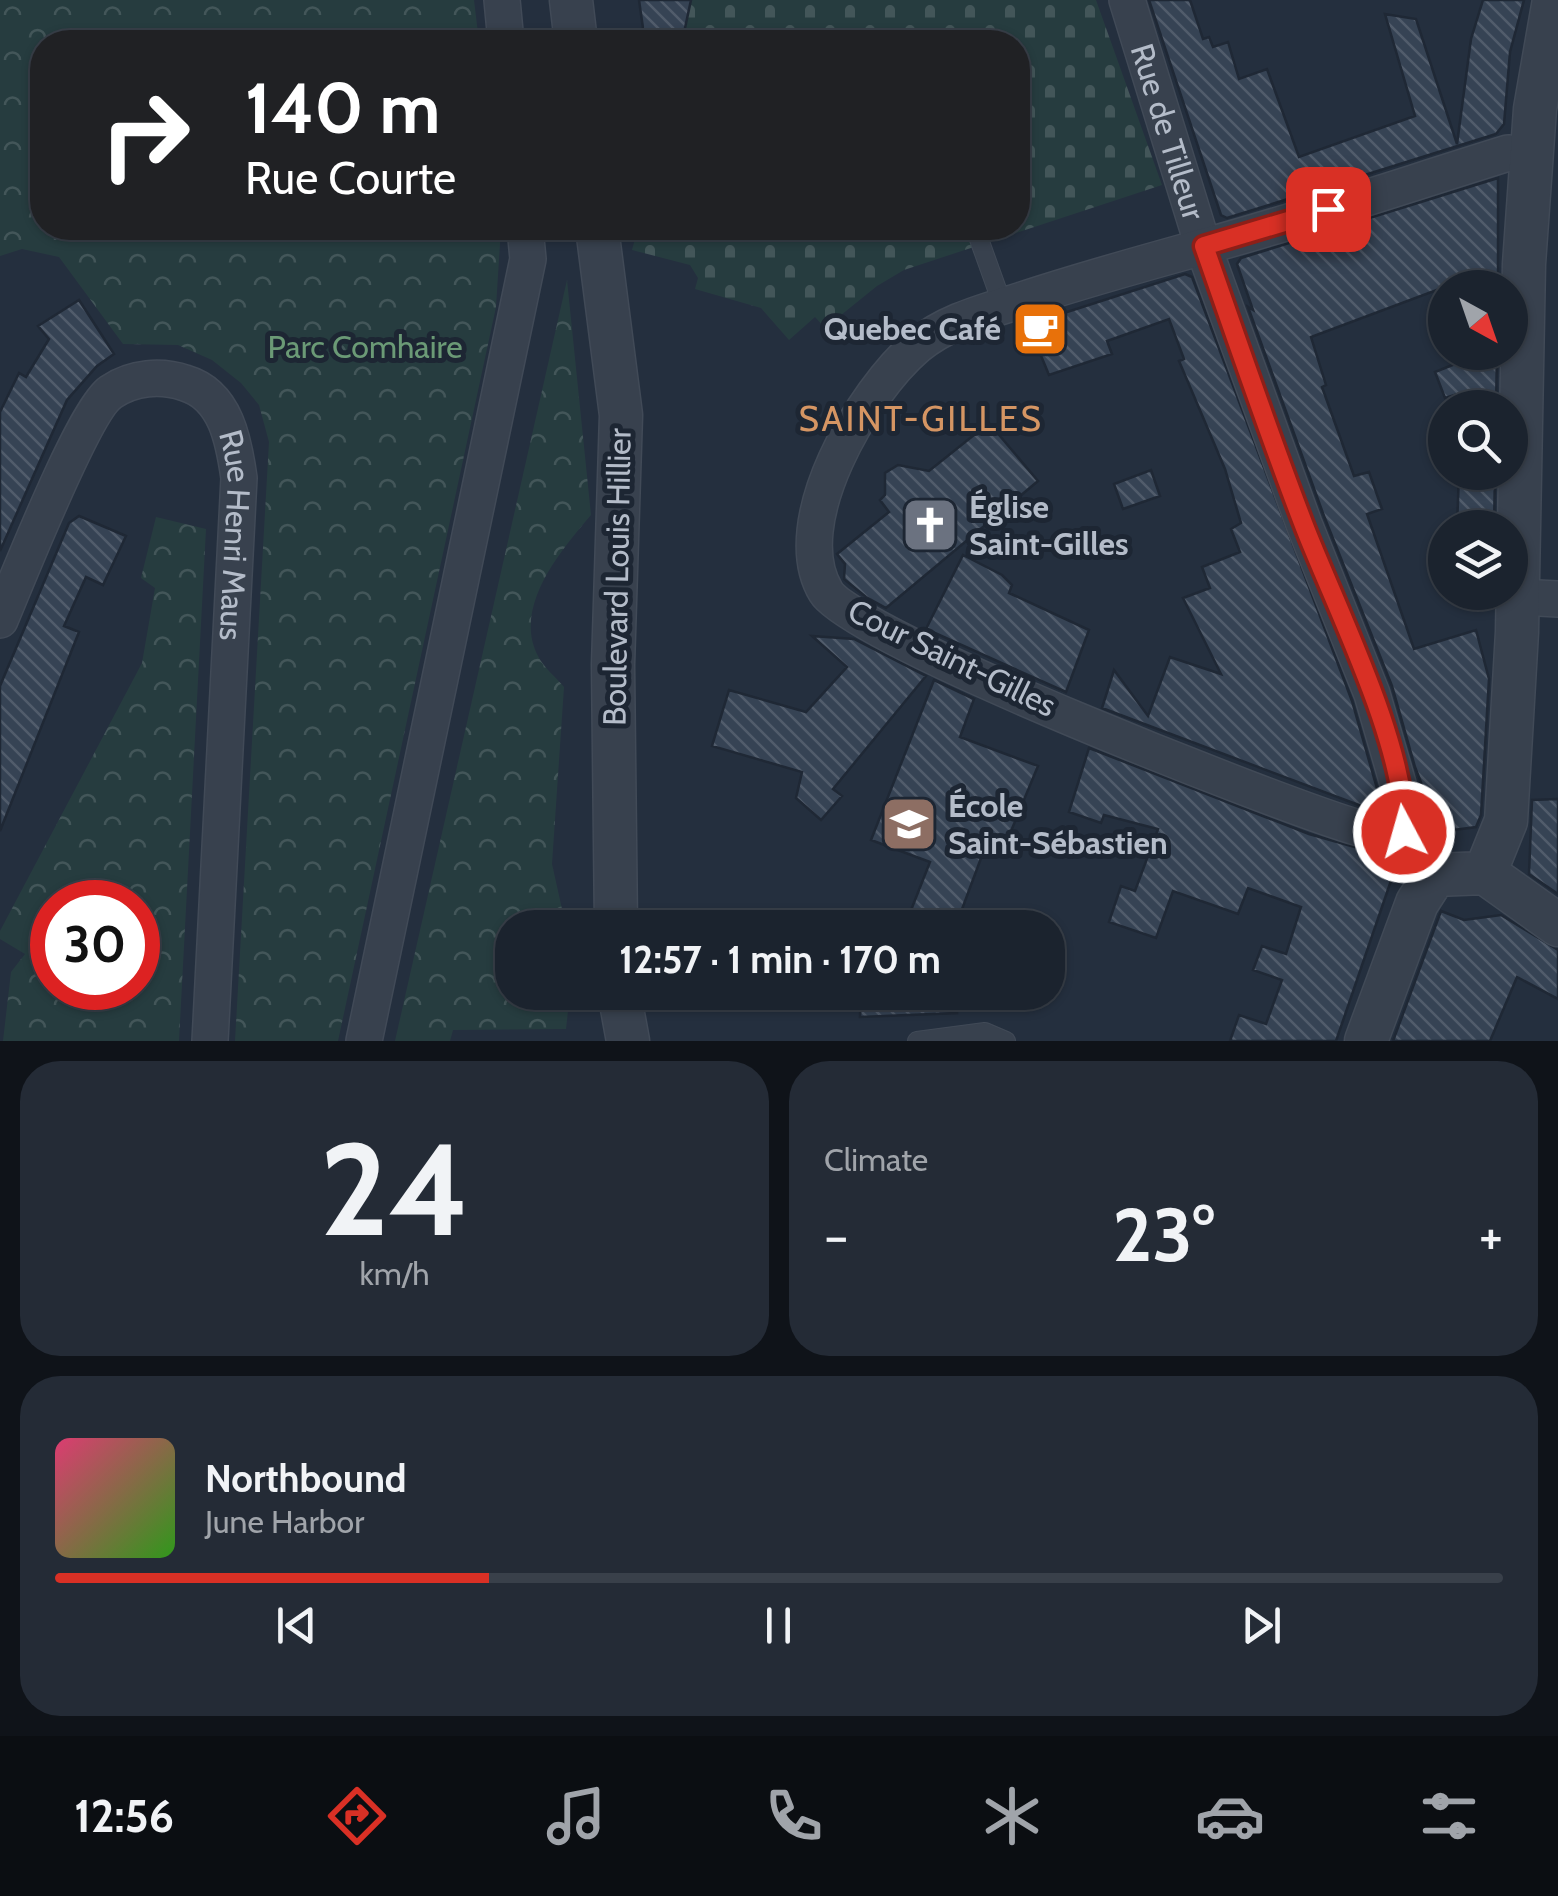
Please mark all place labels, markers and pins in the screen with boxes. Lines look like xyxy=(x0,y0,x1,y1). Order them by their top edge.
pin xyxy=(1286,167,1371,252)
cafe icon: Quebec Café xyxy=(1010,299,1070,359)
place label: Quebec Café xyxy=(824,309,1001,348)
place label: Église Saint-Gilles xyxy=(969,487,1128,563)
church icon: Église Saint-Gilles xyxy=(900,495,960,555)
place label: École Saint-Sébastien xyxy=(948,786,1168,862)
school or university icon: École Saint-Sébastien xyxy=(879,794,939,854)

